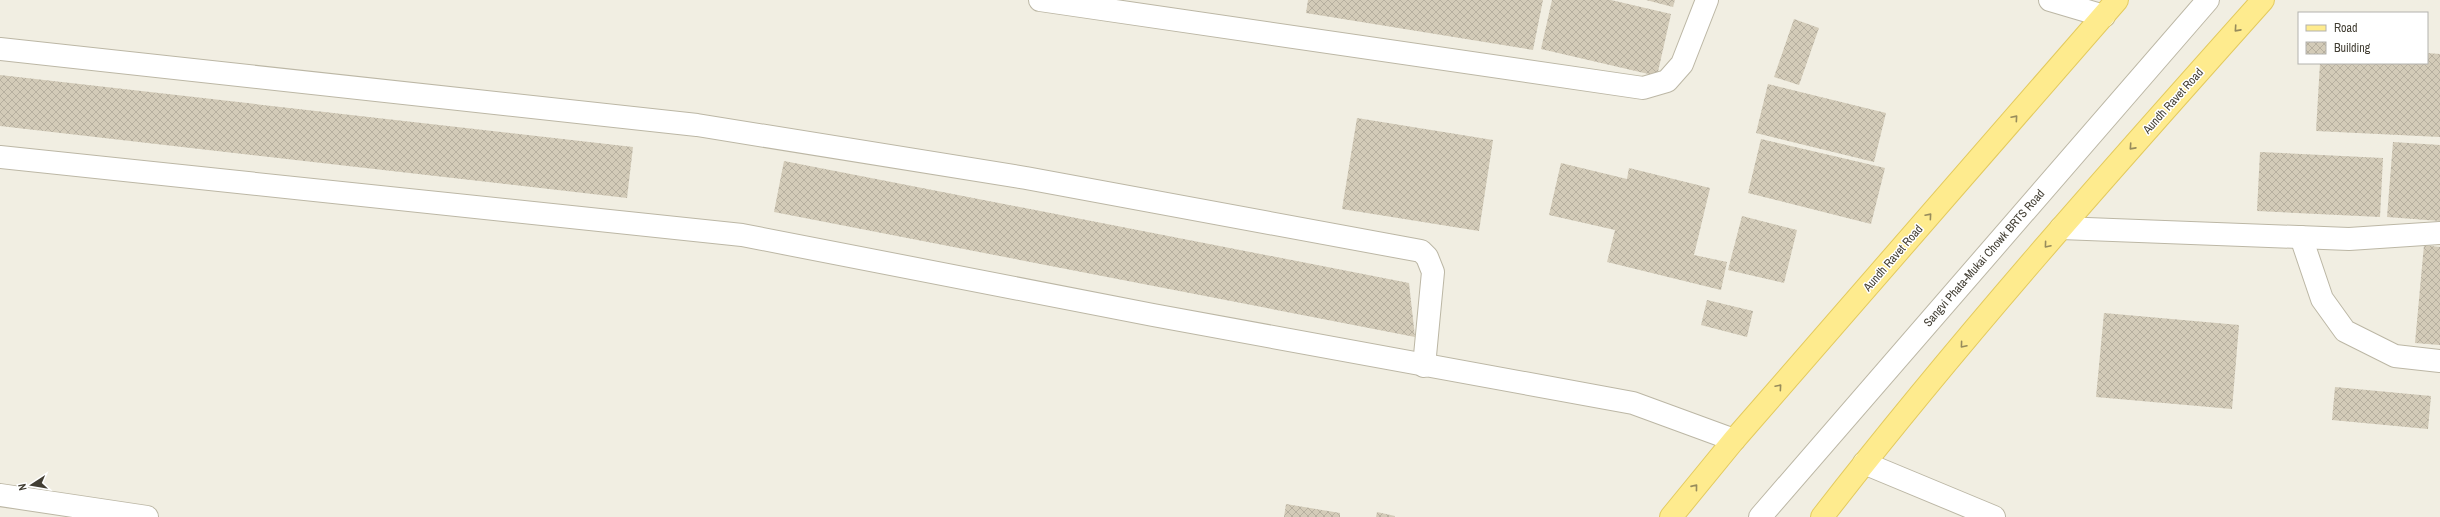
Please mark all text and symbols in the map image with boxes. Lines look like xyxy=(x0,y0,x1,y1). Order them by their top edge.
legend xyxy=(2298,12,2428,64)
text: Road xyxy=(2334,20,2358,36)
one-way arrow xyxy=(2235,24,2242,32)
text: Building xyxy=(2334,40,2371,56)
street label: Aundh Ravet Road xyxy=(2139,65,2207,138)
one-way arrow xyxy=(2010,115,2018,123)
one-way arrow xyxy=(2129,142,2136,149)
street label: Sangvi Phata-Mukai Chowk BRTS Road xyxy=(1920,186,2048,330)
one-way arrow xyxy=(1925,213,1932,221)
street label: Aundh Ravet Road xyxy=(1859,221,1926,295)
one-way arrow xyxy=(2044,240,2051,248)
one-way arrow xyxy=(1961,340,1968,347)
one-way arrow xyxy=(1775,385,1782,392)
north arrow xyxy=(12,465,52,505)
text: N xyxy=(15,482,30,492)
one-way arrow xyxy=(1691,484,1698,491)

